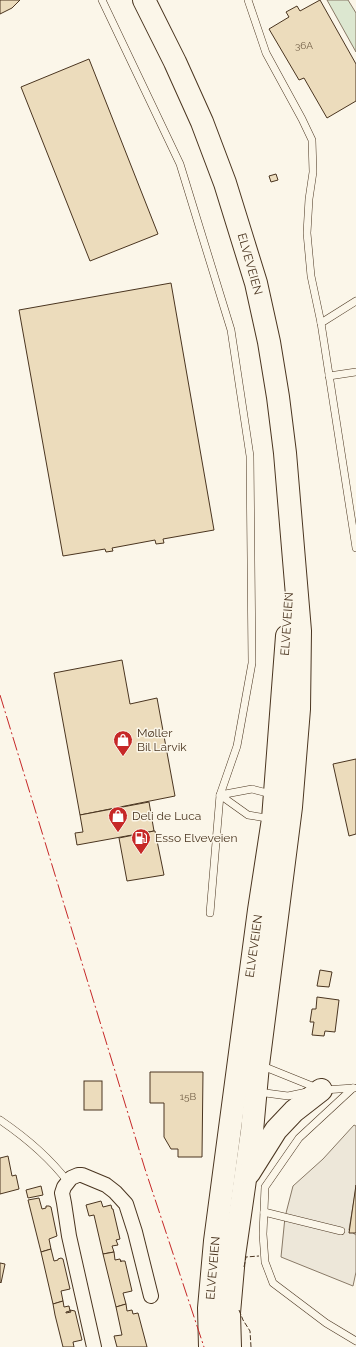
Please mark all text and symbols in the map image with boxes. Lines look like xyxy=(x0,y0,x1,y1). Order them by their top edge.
house number: 36A xyxy=(295,40,313,51)
street label: ELVEVEIEN xyxy=(235,232,265,296)
street label: ELVEVEIEN xyxy=(278,592,296,656)
place label: Møller Bil Larvik xyxy=(137,726,187,754)
shop icon: Møller Bil Larvik xyxy=(112,729,134,757)
shop icon: Deli de Luca xyxy=(107,805,129,833)
place label: Deli de Luca xyxy=(132,809,201,823)
fuel station icon: Esso Elveveien xyxy=(130,827,152,855)
place label: Esso Elveveien xyxy=(155,831,237,845)
street label: ELVEVEIEN xyxy=(243,914,265,978)
house number: 15B xyxy=(180,1091,197,1102)
street label: ELVEVEIEN xyxy=(203,1236,223,1300)

